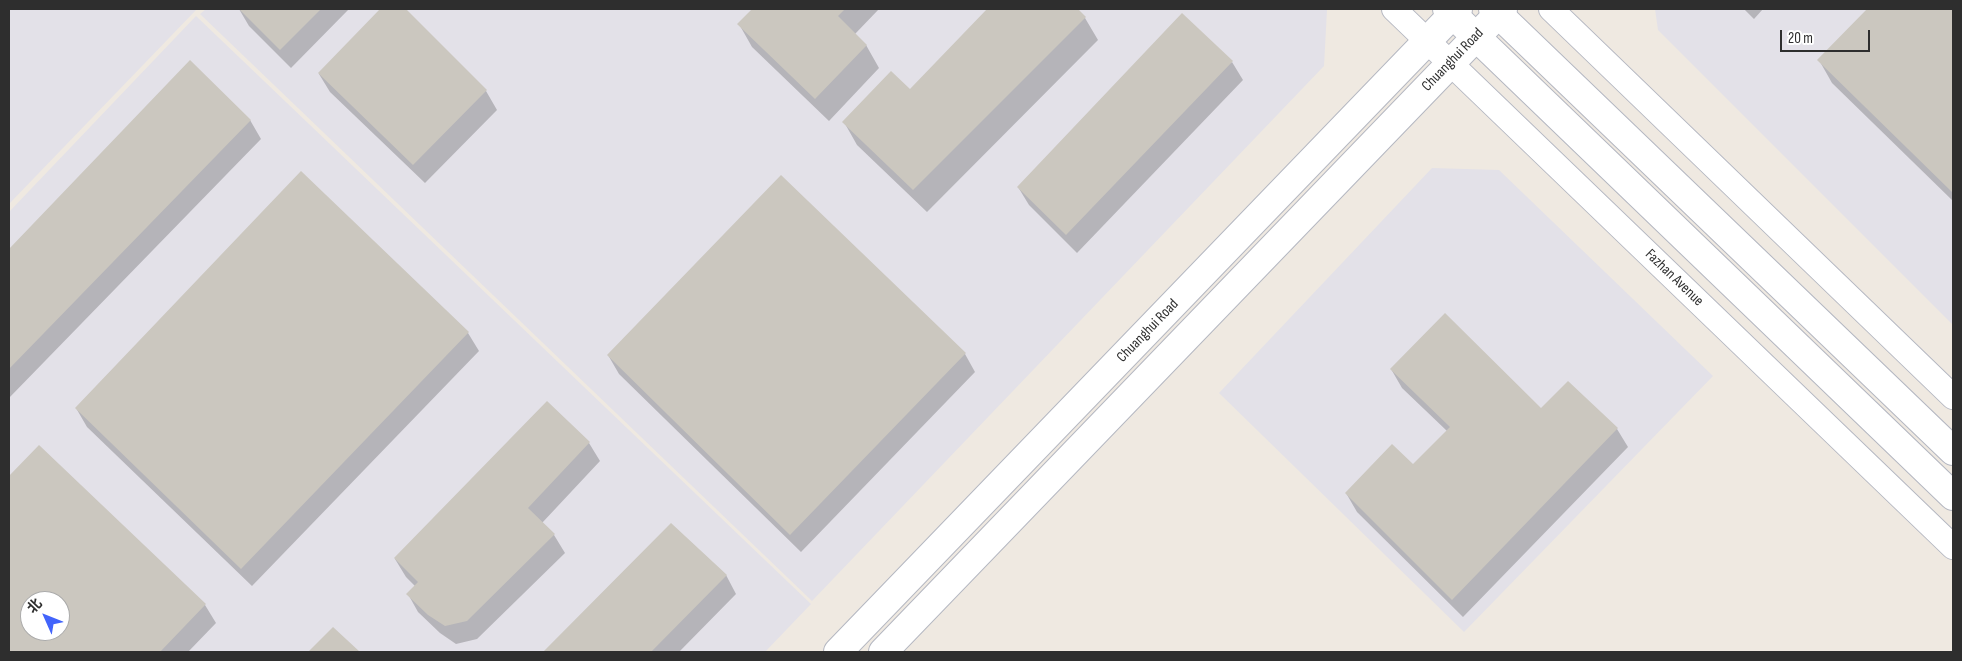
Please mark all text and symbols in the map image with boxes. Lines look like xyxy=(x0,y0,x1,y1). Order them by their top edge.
scale bar xyxy=(1782,20,1872,52)
street label: Chuanghui Road xyxy=(1418,25,1488,95)
text: 20 m xyxy=(1788,29,1813,48)
street label: Fazhan Avenue xyxy=(1641,246,1707,310)
street label: Chuanghui Road xyxy=(1113,296,1183,366)
north arrow xyxy=(20,591,70,641)
text: 北 xyxy=(24,595,46,617)

